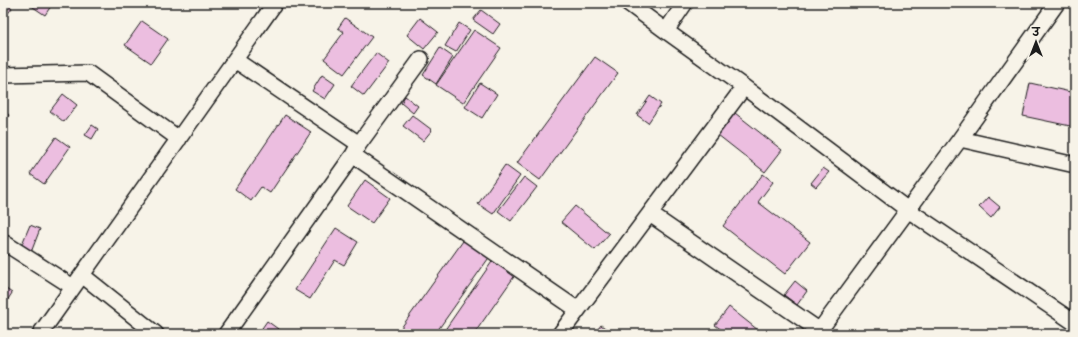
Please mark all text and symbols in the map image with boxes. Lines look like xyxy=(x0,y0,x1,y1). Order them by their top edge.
north arrow xyxy=(1016,22,1056,62)
text: उ xyxy=(1031,25,1041,40)

